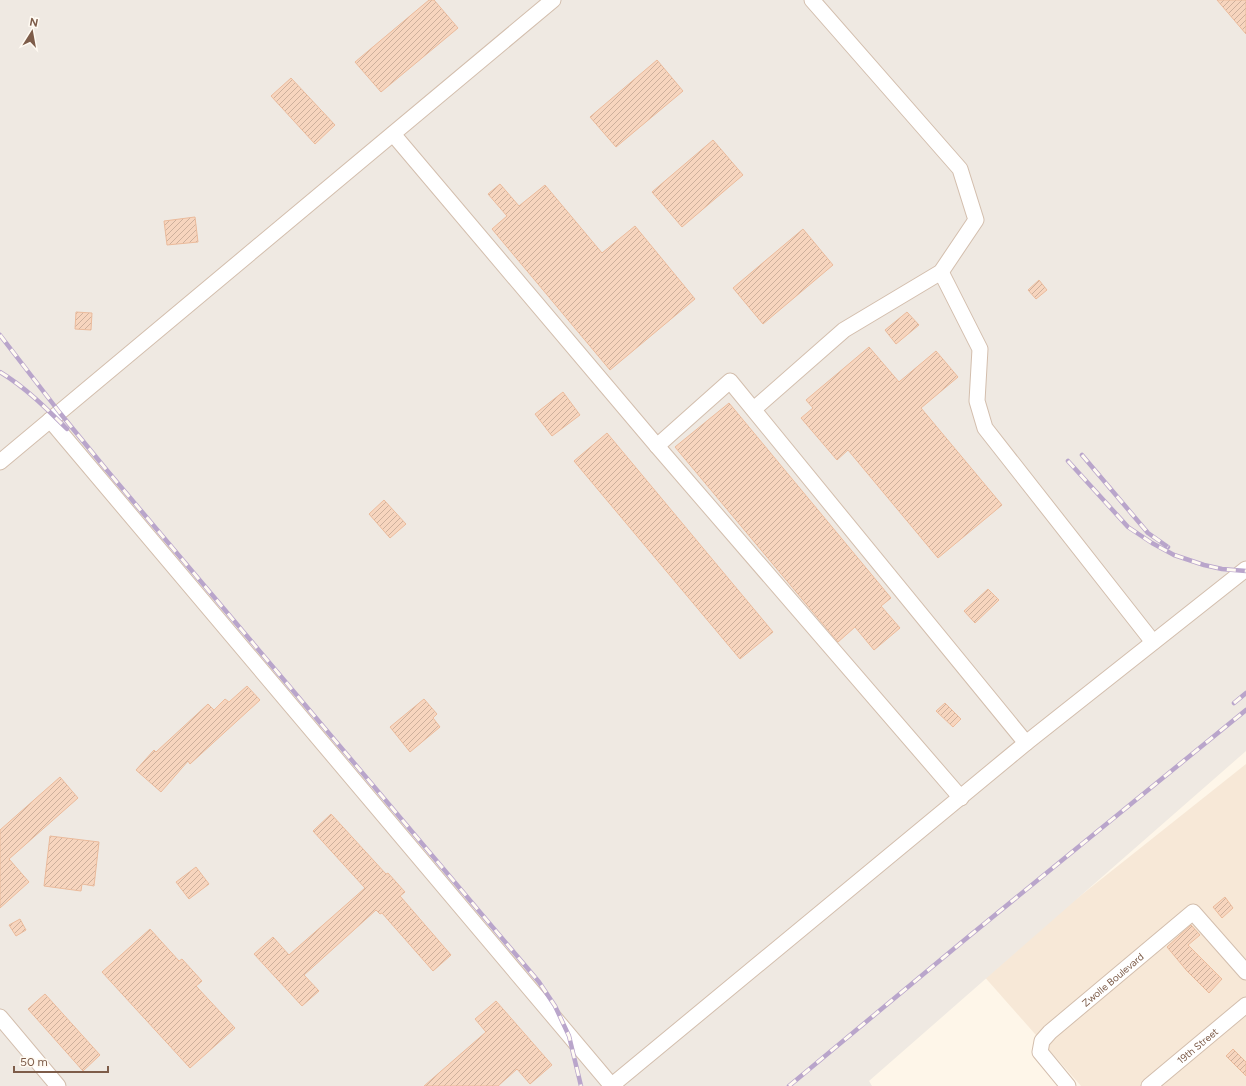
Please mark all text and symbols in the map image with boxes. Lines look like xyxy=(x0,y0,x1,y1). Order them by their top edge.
north arrow xyxy=(12,12,52,52)
text: N xyxy=(28,15,39,30)
street label: Zwolle Boulevard xyxy=(1079,950,1146,1009)
street label: 19th Street xyxy=(1174,1025,1221,1067)
scale bar xyxy=(14,1048,108,1074)
text: 50 m xyxy=(20,1055,48,1069)

